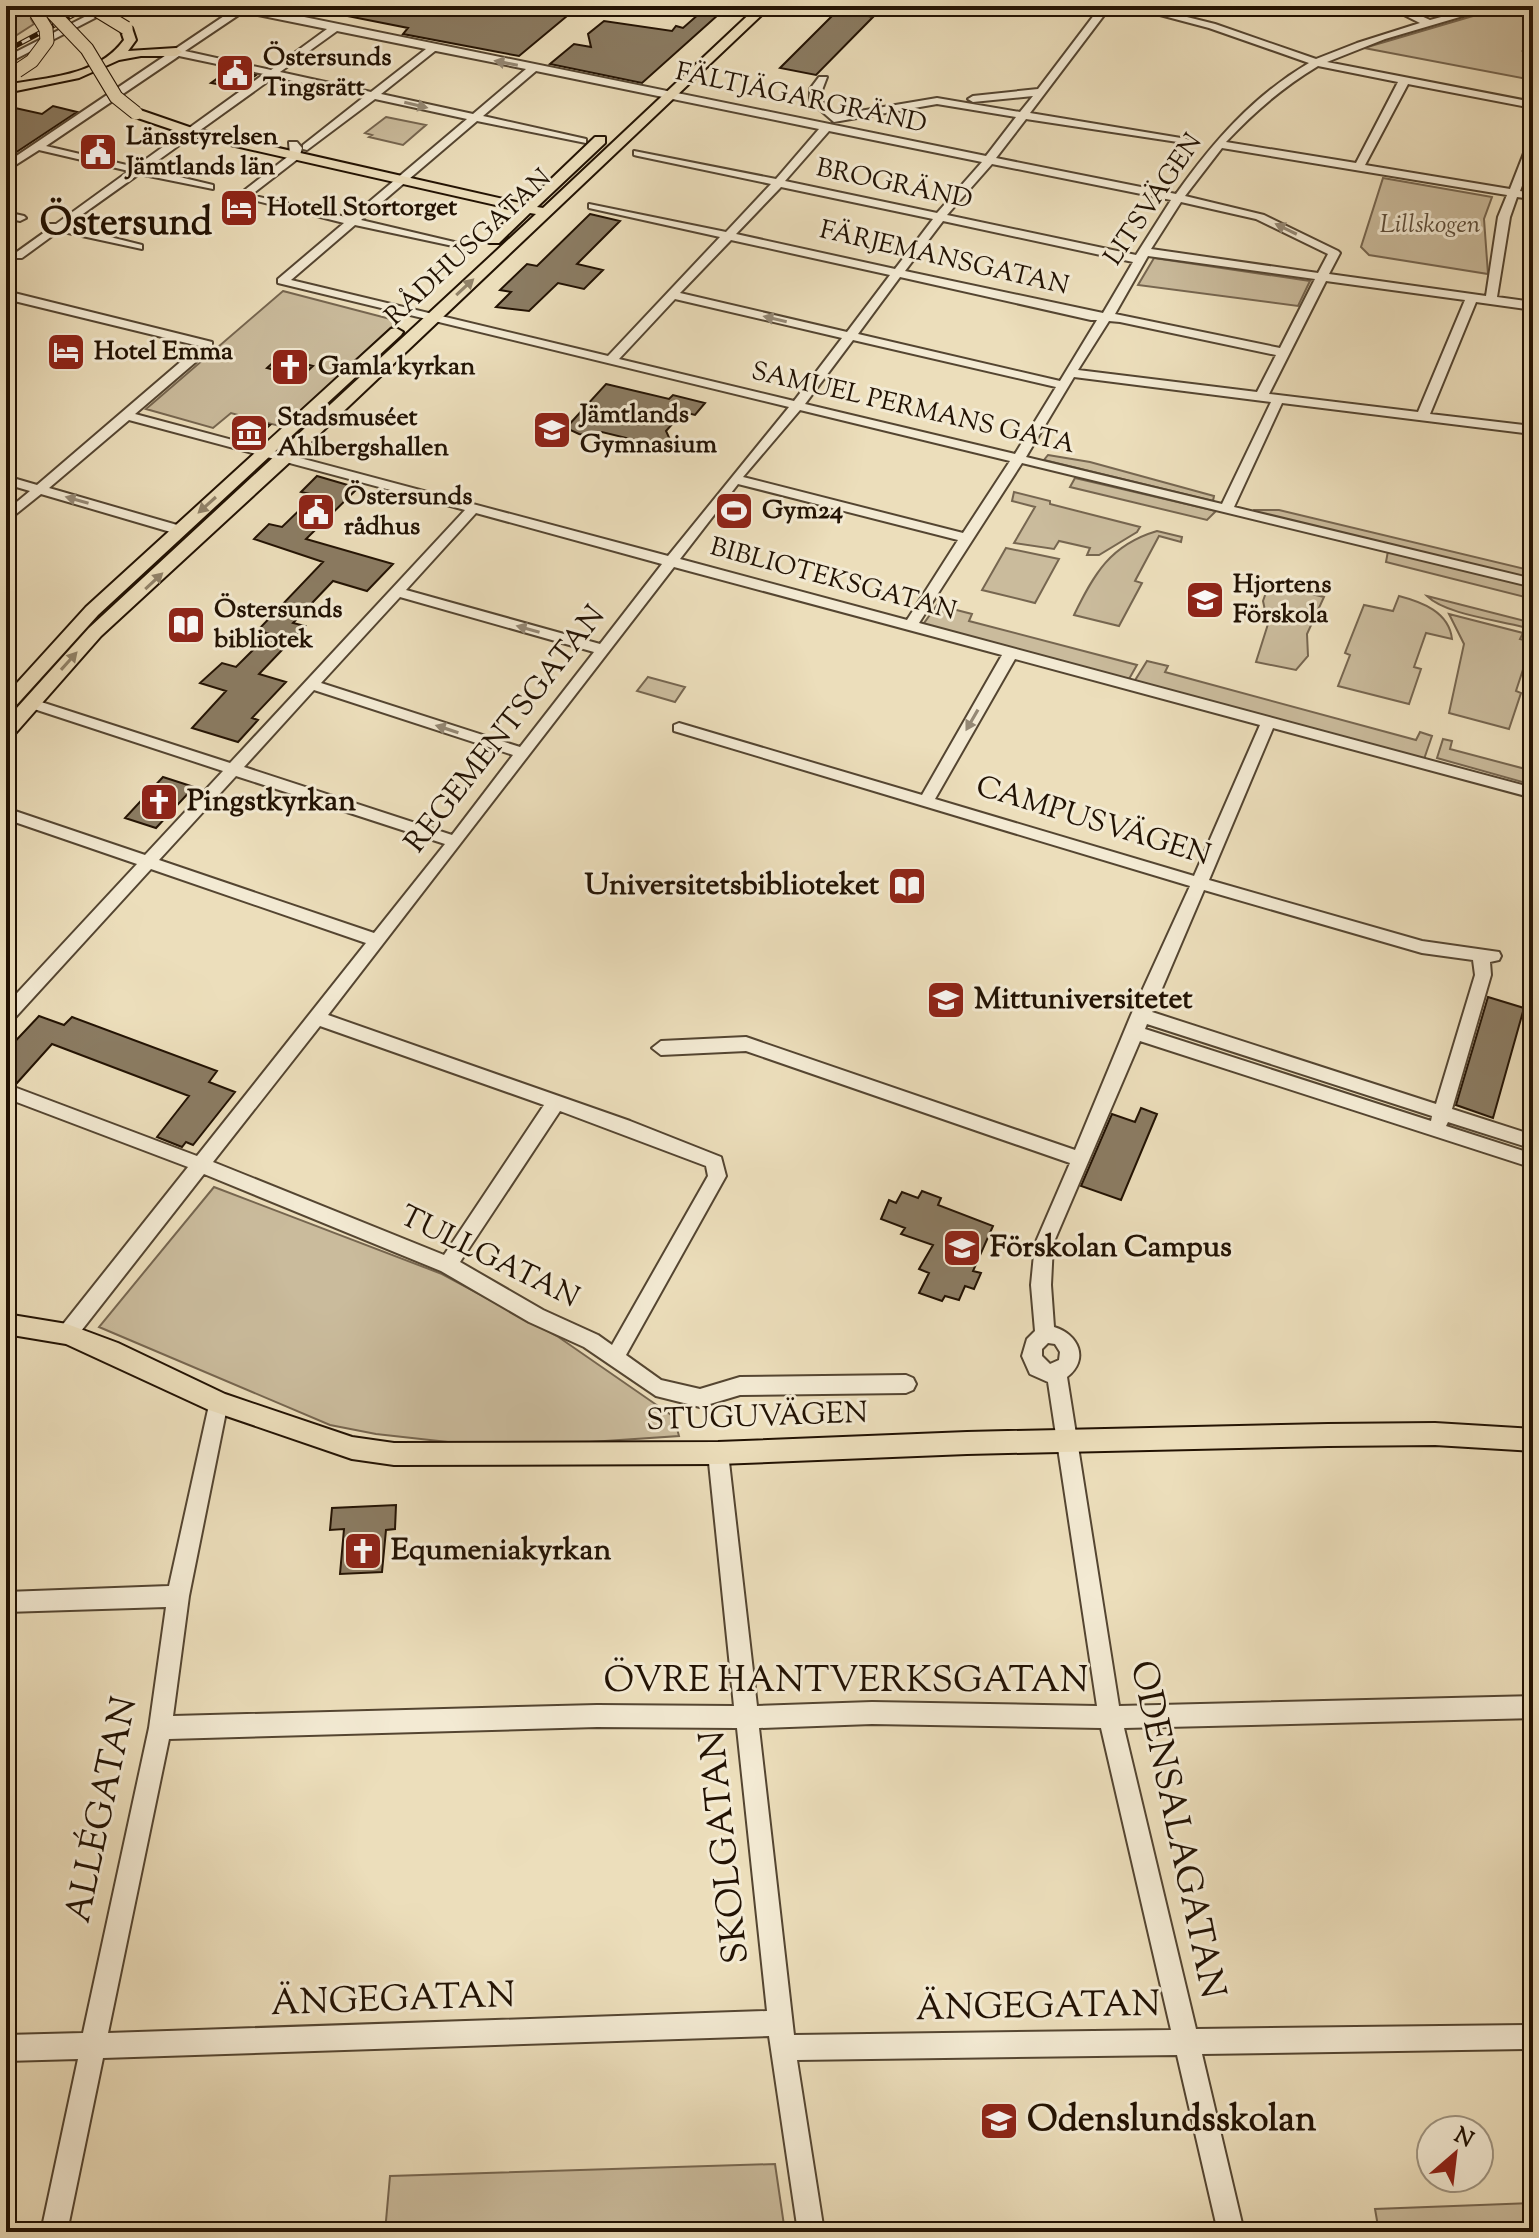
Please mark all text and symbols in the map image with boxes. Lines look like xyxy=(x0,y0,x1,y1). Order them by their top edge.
place label: Östersunds Tingsrätt xyxy=(263,40,391,107)
public building icon: Östersunds Tingsrätt xyxy=(214,52,256,94)
street label: FÄLTJÄGARGRÄND xyxy=(672,54,930,144)
one-way arrow xyxy=(493,57,518,69)
one-way arrow xyxy=(404,99,429,112)
place label: Länsstyrelsen Jämtlands län xyxy=(124,119,279,186)
street label: LITSVÄGEN xyxy=(1096,126,1212,274)
public building icon: Länsstyrelsen Jämtlands län xyxy=(77,131,119,173)
street label: BROGRÄND xyxy=(812,150,976,220)
street label: RÅDHUSGATAN xyxy=(378,161,560,335)
hotel icon: Hotell Stortorget xyxy=(218,187,260,229)
place label: Hotell Stortorget xyxy=(267,190,457,227)
district label: Östersund xyxy=(40,197,213,252)
park label: Lillskogen xyxy=(1380,207,1481,244)
street label: FÄRJEMANSGATAN xyxy=(816,212,1072,306)
one-way arrow xyxy=(1274,223,1297,236)
one-way arrow xyxy=(455,279,474,297)
one-way arrow xyxy=(762,312,787,325)
hotel icon: Hotel Emma xyxy=(45,331,87,373)
place label: Hotel Emma xyxy=(94,334,233,371)
church icon: Gamla kyrkan xyxy=(269,346,311,388)
place label: Gamla kyrkan xyxy=(318,349,476,386)
street label: SAMUEL PERMANS GATA xyxy=(748,354,1078,464)
place label: Jämtlands Gymnasium xyxy=(578,397,718,464)
place label: Stadsmuséet Ahlbergshallen xyxy=(277,400,449,467)
school or university icon: Jämtlands Gymnasium xyxy=(531,409,573,451)
museum icon: Stadsmuséet Ahlbergshallen xyxy=(228,412,270,454)
place label: Östersunds rådhus xyxy=(344,479,472,546)
sports icon: Gym24 xyxy=(713,490,755,532)
public building icon: Östersunds rådhus xyxy=(295,491,337,533)
one-way arrow xyxy=(65,493,89,506)
place label: Gym24 xyxy=(762,493,843,530)
one-way arrow xyxy=(197,496,217,513)
street label: BIBLIOTEKSGATAN xyxy=(706,529,960,631)
place label: Hjortens Förskola xyxy=(1233,567,1331,634)
one-way arrow xyxy=(144,572,163,590)
school or university icon: Hjortens Förskola xyxy=(1184,579,1226,621)
place label: Östersunds bibliotek xyxy=(213,592,342,659)
street label: REGEMENTSGATAN xyxy=(395,597,617,863)
library icon: Östersunds bibliotek xyxy=(165,604,207,646)
one-way arrow xyxy=(515,622,539,635)
one-way arrow xyxy=(59,652,77,671)
one-way arrow xyxy=(965,709,979,731)
one-way arrow xyxy=(435,722,459,735)
street label: CAMPUSVÄGEN xyxy=(970,766,1216,878)
church icon: Pingstkyrkan xyxy=(138,781,180,823)
place label: Pingstkyrkan xyxy=(187,781,356,824)
place label: Universitetsbiblioteket xyxy=(585,865,880,908)
library icon: Universitetsbiblioteket xyxy=(886,865,928,907)
school or university icon: Mittuniversitetet xyxy=(925,979,967,1021)
place label: Mittuniversitetet xyxy=(974,979,1193,1022)
street label: TULLGATAN xyxy=(392,1196,586,1320)
school or university icon: Förskolan Campus xyxy=(941,1227,983,1269)
place label: Förskolan Campus xyxy=(990,1227,1232,1270)
street label: STUGUVÄGEN xyxy=(645,1393,869,1443)
church icon: Equmeniakyrkan xyxy=(342,1530,384,1572)
place label: Equmeniakyrkan xyxy=(391,1530,611,1573)
street label: ÖVRE HANTVERKSGATAN xyxy=(603,1656,1089,1708)
street label: ODENSALAGATAN xyxy=(1115,1656,1237,2004)
street label: ALLÉGATAN xyxy=(54,1692,152,1928)
street label: SKOLGATAN xyxy=(688,1728,764,1966)
street label: ÄNGEGATAN xyxy=(270,1971,516,2031)
street label: ÄNGEGATAN xyxy=(915,1980,1161,2036)
place label: Odenslundsskolan xyxy=(1027,2095,1317,2147)
school or university icon: Odenslundsskolan xyxy=(978,2100,1020,2142)
north arrow xyxy=(1415,2114,1495,2194)
text: N xyxy=(1448,2121,1479,2157)

